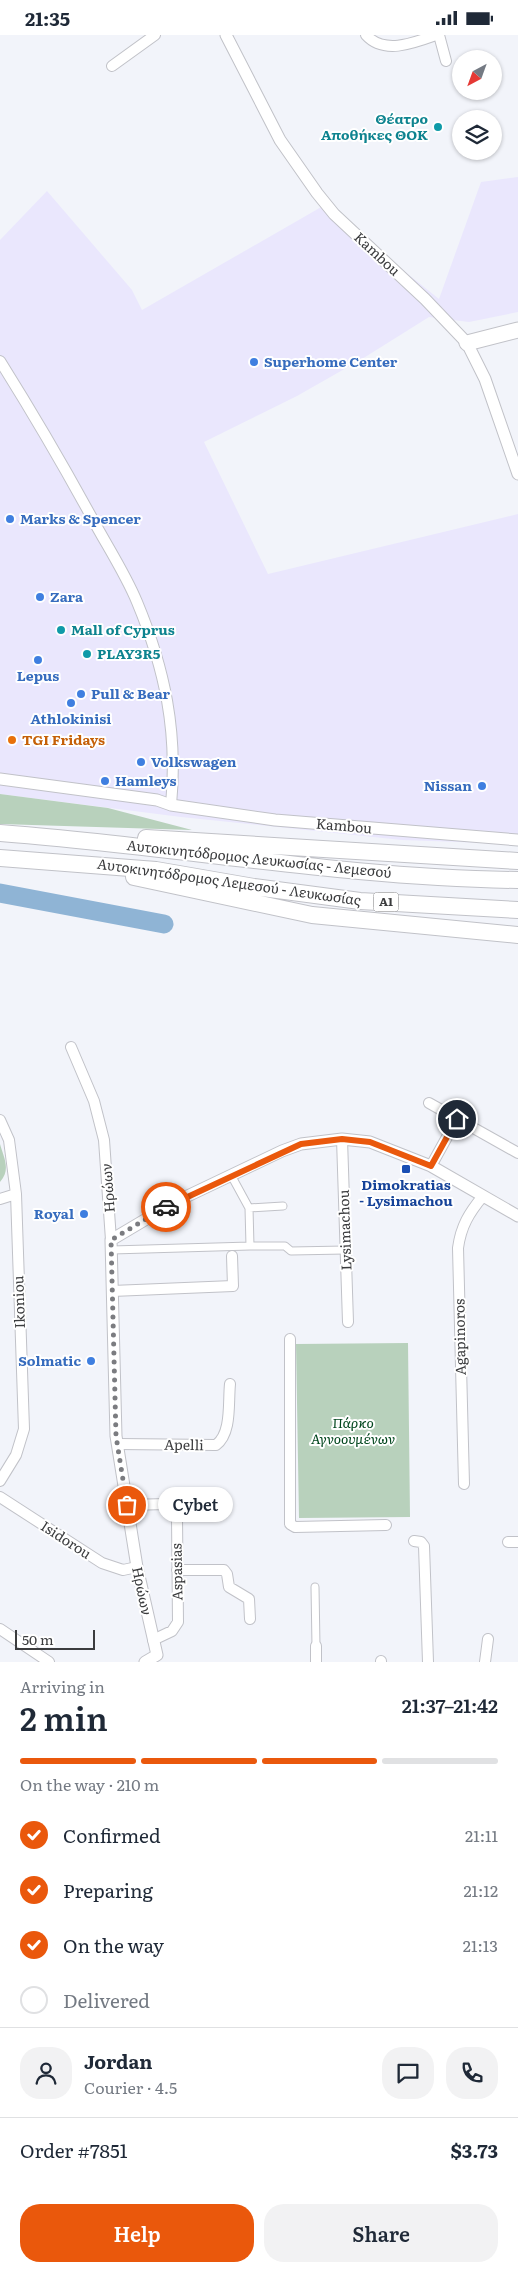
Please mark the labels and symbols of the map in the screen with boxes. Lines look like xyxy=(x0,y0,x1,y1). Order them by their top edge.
north arrow xyxy=(452,50,502,100)
place label: Θέατρο Αποθήκες ΘΟΚ xyxy=(321,108,428,144)
marker: Θέατρο Αποθήκες ΘΟΚ xyxy=(432,121,444,133)
street label: Kambou xyxy=(350,227,405,280)
place label: Superhome Center xyxy=(264,351,398,371)
marker: Superhome Center xyxy=(248,356,260,368)
place label: Marks & Spencer xyxy=(20,508,141,528)
marker: Marks & Spencer xyxy=(4,513,16,525)
place label: Zara xyxy=(50,586,84,606)
marker: Zara xyxy=(34,591,46,603)
place label: Mall of Cyprus xyxy=(71,619,175,639)
marker: Mall of Cyprus xyxy=(55,624,67,636)
place label: PLAY3R5 xyxy=(97,643,161,663)
marker: PLAY3R5 xyxy=(81,648,93,660)
marker: Lepus xyxy=(32,654,44,666)
place label: Lepus xyxy=(17,665,59,685)
place label: Pull & Bear xyxy=(91,683,171,703)
marker: Pull & Bear xyxy=(75,688,87,700)
marker: Athlokinisi xyxy=(65,697,77,709)
place label: Athlokinisi xyxy=(31,708,111,728)
place label: TGI Fridays xyxy=(22,729,105,749)
marker: TGI Fridays xyxy=(6,734,18,746)
place label: Volkswagen xyxy=(151,751,237,771)
marker: Volkswagen xyxy=(135,756,147,768)
place label: Hamleys xyxy=(115,770,177,790)
marker: Hamleys xyxy=(99,775,111,787)
place label: Nissan xyxy=(424,775,472,795)
marker: Nissan xyxy=(476,780,488,792)
street label: Kambou xyxy=(315,813,373,837)
street label: Αυτοκινητόδρομος Λευκωσίας - Λεμεσού xyxy=(126,834,392,882)
street label: Αυτοκινητόδρομος Λεμεσού - Λευκωσίας xyxy=(96,853,362,909)
road number: A1 xyxy=(374,893,398,911)
pin xyxy=(436,1098,478,1140)
street label: Ηρώων xyxy=(95,1163,119,1213)
marker: Dimokratias - Lysimachou xyxy=(400,1163,412,1175)
place label: Dimokratias - Lysimachou xyxy=(359,1174,453,1210)
courier xyxy=(141,1182,191,1232)
street label: Lysimachou xyxy=(333,1189,355,1271)
place label: Royal xyxy=(34,1203,74,1223)
marker: Royal xyxy=(78,1208,90,1220)
street label: Ikoniou xyxy=(7,1275,29,1329)
street label: Agapinoros xyxy=(448,1298,470,1376)
place label: Solmatic xyxy=(18,1350,81,1370)
marker: Solmatic xyxy=(85,1355,97,1367)
park label: Πάρκο Αγνοουμένων xyxy=(311,1412,395,1448)
street label: Apelli xyxy=(164,1434,204,1454)
pin xyxy=(106,1484,148,1526)
callout: Cybet xyxy=(157,1487,232,1523)
street label: Isidorou xyxy=(37,1515,96,1563)
street label: Aspasias xyxy=(166,1543,186,1601)
street label: Ηρώων xyxy=(128,1565,158,1617)
scale bar xyxy=(15,1627,95,1650)

